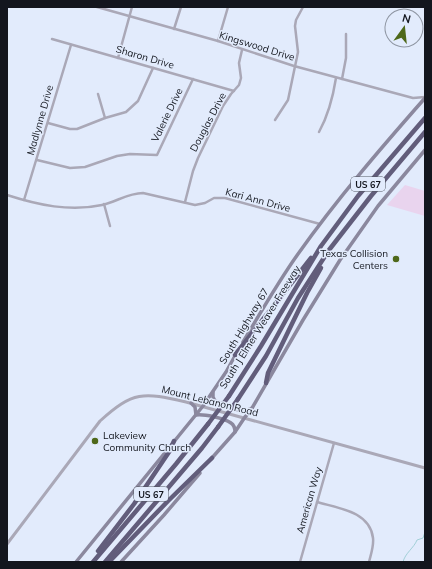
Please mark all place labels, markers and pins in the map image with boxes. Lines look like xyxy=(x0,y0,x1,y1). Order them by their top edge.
place label: Texas Collision Centers xyxy=(320,247,388,272)
marker: Texas Collision Centers xyxy=(391,254,401,264)
place label: Lakeview Community Church xyxy=(103,429,191,454)
marker: Lakeview Community Church xyxy=(90,436,100,446)

